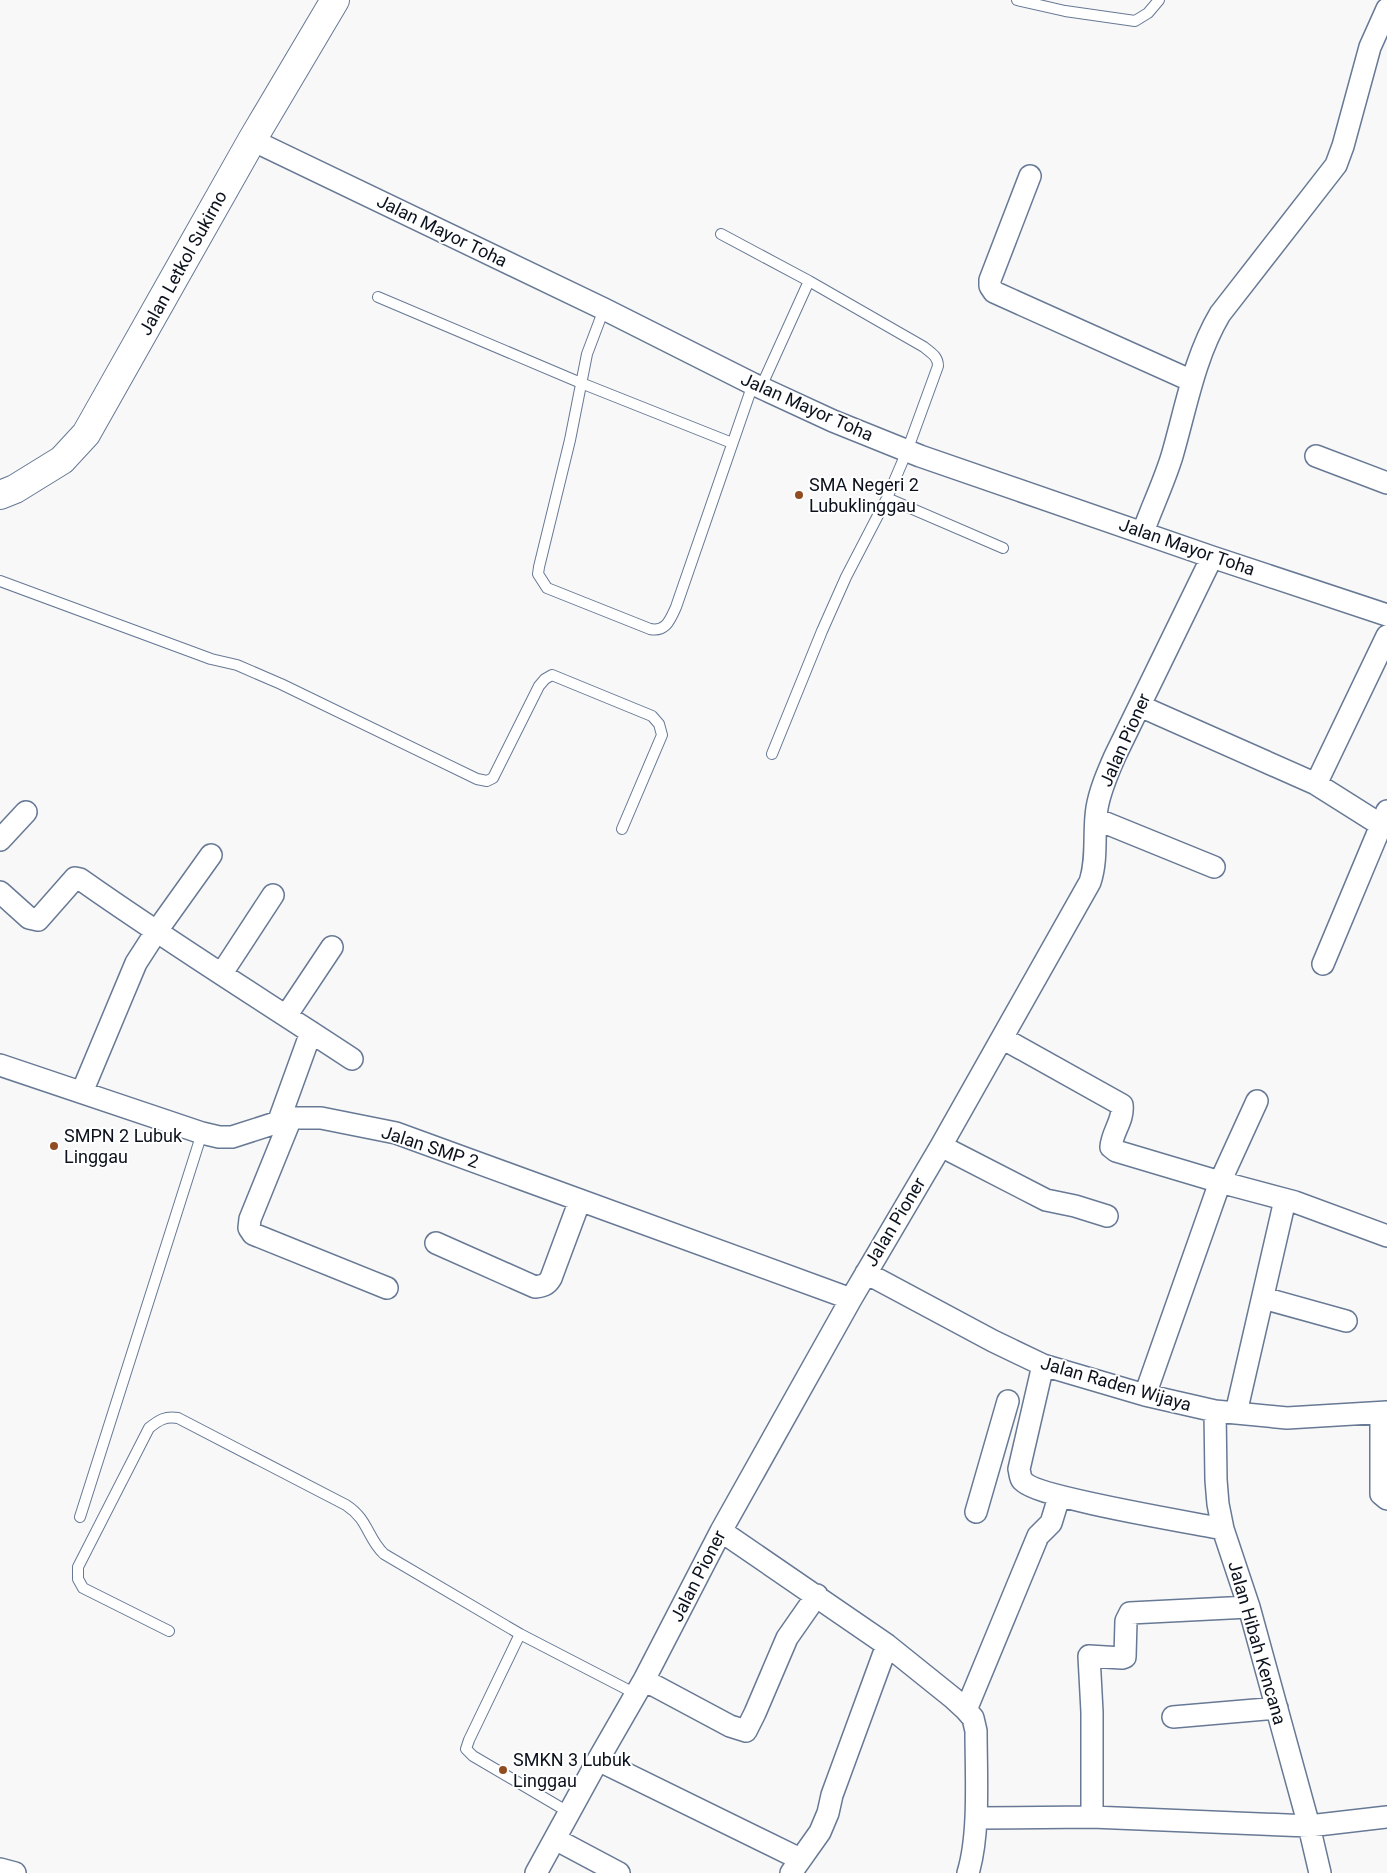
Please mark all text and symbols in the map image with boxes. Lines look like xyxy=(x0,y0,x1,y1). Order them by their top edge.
street label: Jalan Letkol Sukirno xyxy=(134,187,231,339)
street label: Jalan Mayor Toha xyxy=(374,190,511,271)
street label: Jalan Mayor Toha xyxy=(738,368,877,445)
place label: SMA Negeri 2 Lubuklinggau xyxy=(809,474,919,516)
marker: SMA Negeri 2 Lubuklinggau xyxy=(793,489,805,501)
street label: Jalan Mayor Toha xyxy=(1116,513,1258,580)
street label: Jalan Pioner xyxy=(1095,690,1154,790)
street label: Jalan SMP 2 xyxy=(379,1121,481,1172)
place label: SMPN 2 Lubuk Linggau xyxy=(64,1125,183,1167)
marker: SMPN 2 Lubuk Linggau xyxy=(48,1140,60,1152)
street label: Jalan Pioner xyxy=(860,1174,929,1270)
street label: Jalan Raden Wijaya xyxy=(1038,1352,1194,1415)
street label: Jalan Pioner xyxy=(666,1527,730,1625)
street label: Jalan Hibah Kencana xyxy=(1224,1559,1291,1727)
place label: SMKN 3 Lubuk Linggau xyxy=(513,1749,632,1791)
marker: SMKN 3 Lubuk Linggau xyxy=(497,1764,509,1776)

